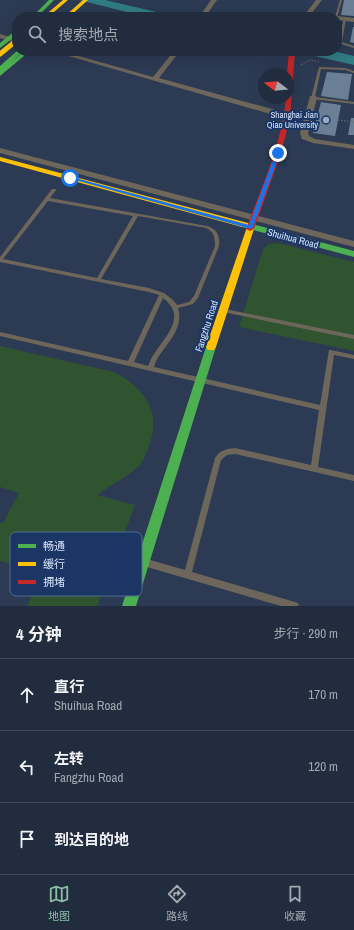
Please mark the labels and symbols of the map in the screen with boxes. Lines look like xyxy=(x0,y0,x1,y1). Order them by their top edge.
north arrow xyxy=(258,68,294,104)
place label: Shanghai Jian Qiao University xyxy=(267,109,318,131)
marker: Shanghai Jian Qiao University xyxy=(321,115,331,125)
route end xyxy=(269,144,287,162)
route start xyxy=(61,169,79,187)
street label: Shuihua Road xyxy=(266,225,320,252)
street label: Fangzhu Road xyxy=(192,299,221,354)
legend xyxy=(10,532,142,596)
text: 畅通 xyxy=(43,539,65,553)
text: 缓行 xyxy=(43,557,65,571)
text: 拥堵 xyxy=(43,575,65,589)

